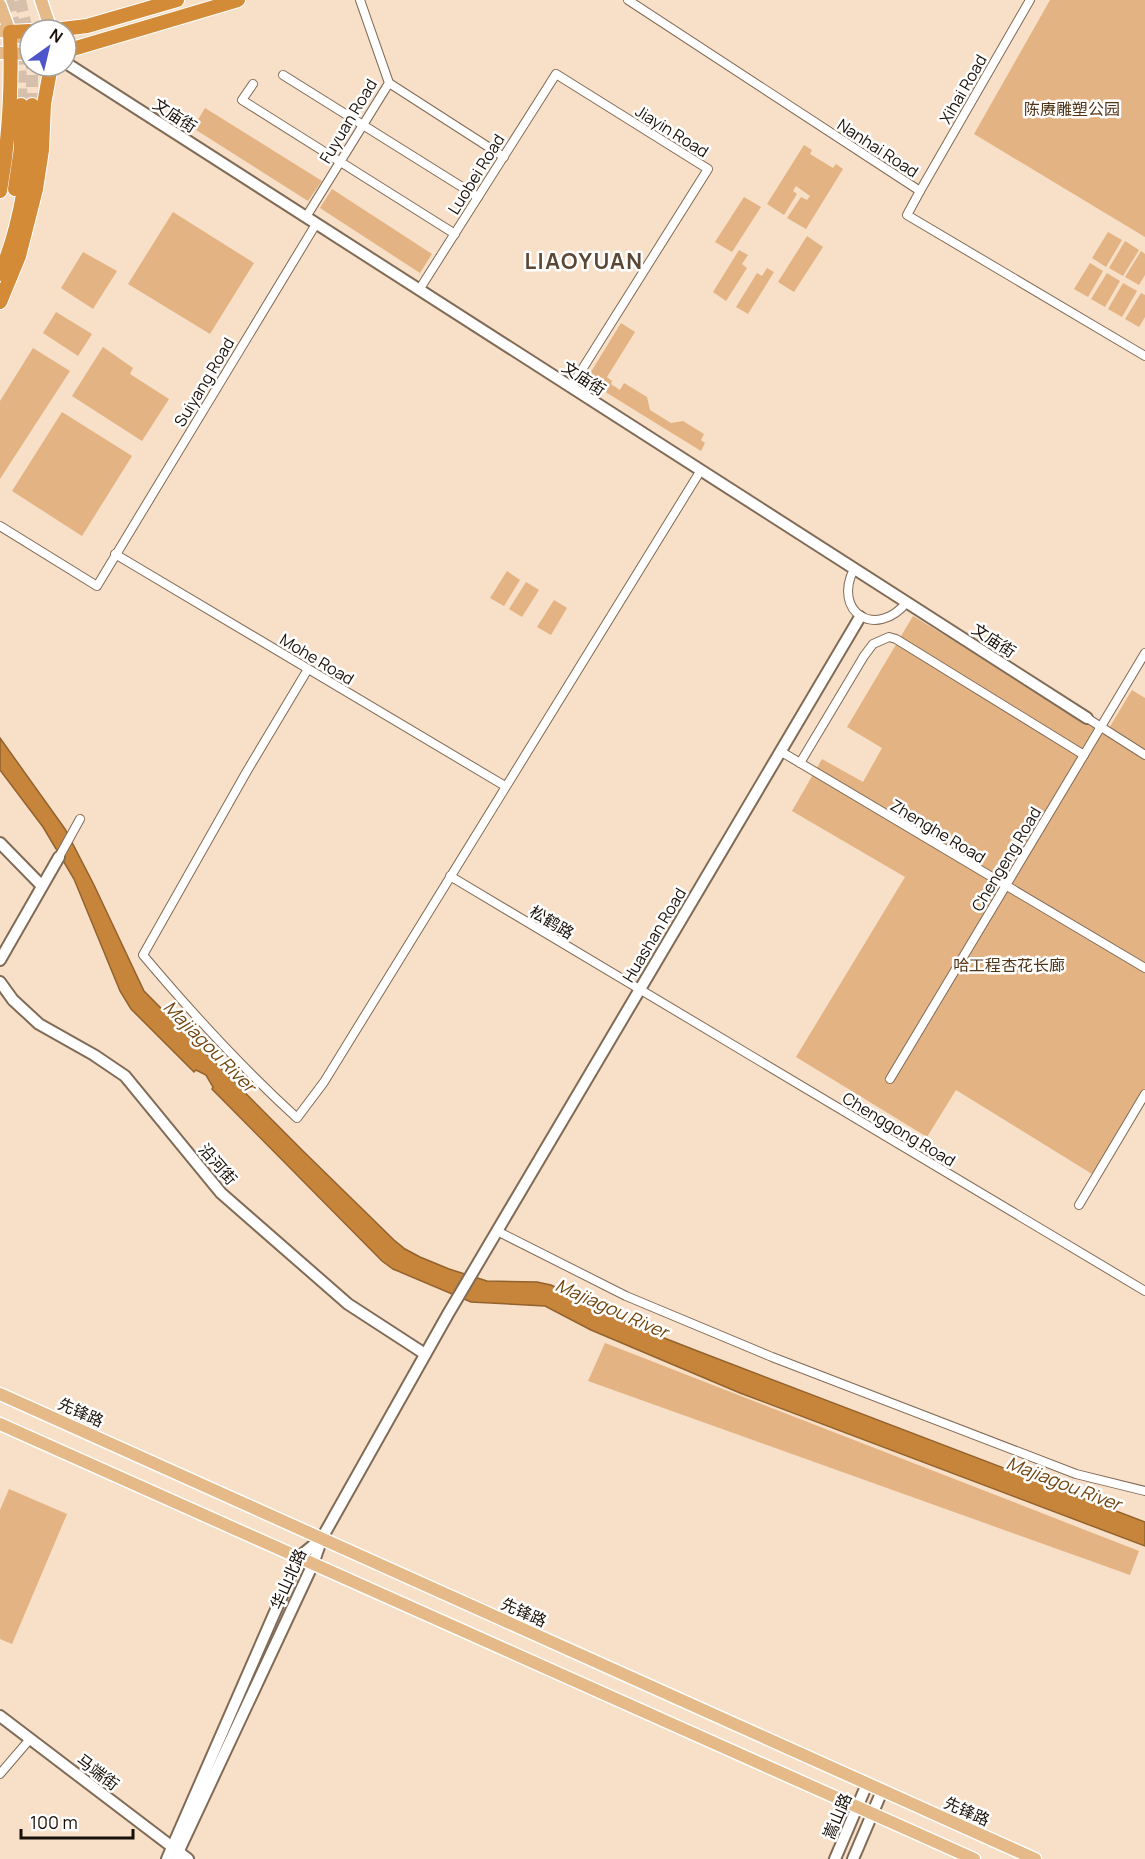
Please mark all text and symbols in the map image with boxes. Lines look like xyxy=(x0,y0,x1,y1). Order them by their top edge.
north arrow xyxy=(18,18,78,78)
text: N xyxy=(45,23,67,48)
street label: Xihai Road xyxy=(934,50,992,128)
street label: Fuyuan Road xyxy=(314,75,382,167)
street label: 文庙街 xyxy=(149,93,201,137)
park label: 陈赓雕塑公园 xyxy=(1024,98,1120,120)
street label: Jiayin Road xyxy=(631,100,713,162)
street label: Nanhai Road xyxy=(833,114,923,182)
street label: Luobei Road xyxy=(443,130,509,218)
district label: LIAOYUAN xyxy=(524,246,644,276)
street label: Suiyang Road xyxy=(169,333,239,431)
street label: 文庙街 xyxy=(558,356,610,400)
street label: 文庙街 xyxy=(968,618,1020,662)
street label: Mohe Road xyxy=(276,628,358,690)
street label: Zhenghe Road xyxy=(886,794,990,868)
street label: Chengeng Road xyxy=(966,803,1046,915)
street label: Huashan Road xyxy=(617,884,691,986)
street label: 松鹤路 xyxy=(526,900,578,944)
park label: 哈工程杏花长廊 xyxy=(953,954,1065,976)
water label: Majiagou River xyxy=(159,995,263,1099)
street label: Chenggong Road xyxy=(838,1087,960,1171)
street label: 沿河街 xyxy=(194,1139,242,1189)
water label: Majiagou River xyxy=(552,1272,674,1345)
street label: 先锋路 xyxy=(55,1392,107,1432)
water label: Majiagou River xyxy=(1003,1450,1127,1517)
street label: 华山北路 xyxy=(265,1545,311,1613)
street label: 先锋路 xyxy=(498,1592,550,1632)
street label: 马端街 xyxy=(72,1749,124,1795)
street label: 嵩山路 xyxy=(817,1790,857,1842)
street label: 先锋路 xyxy=(941,1791,993,1831)
scale bar xyxy=(21,1802,134,1840)
text: 100 m xyxy=(30,1810,78,1834)

